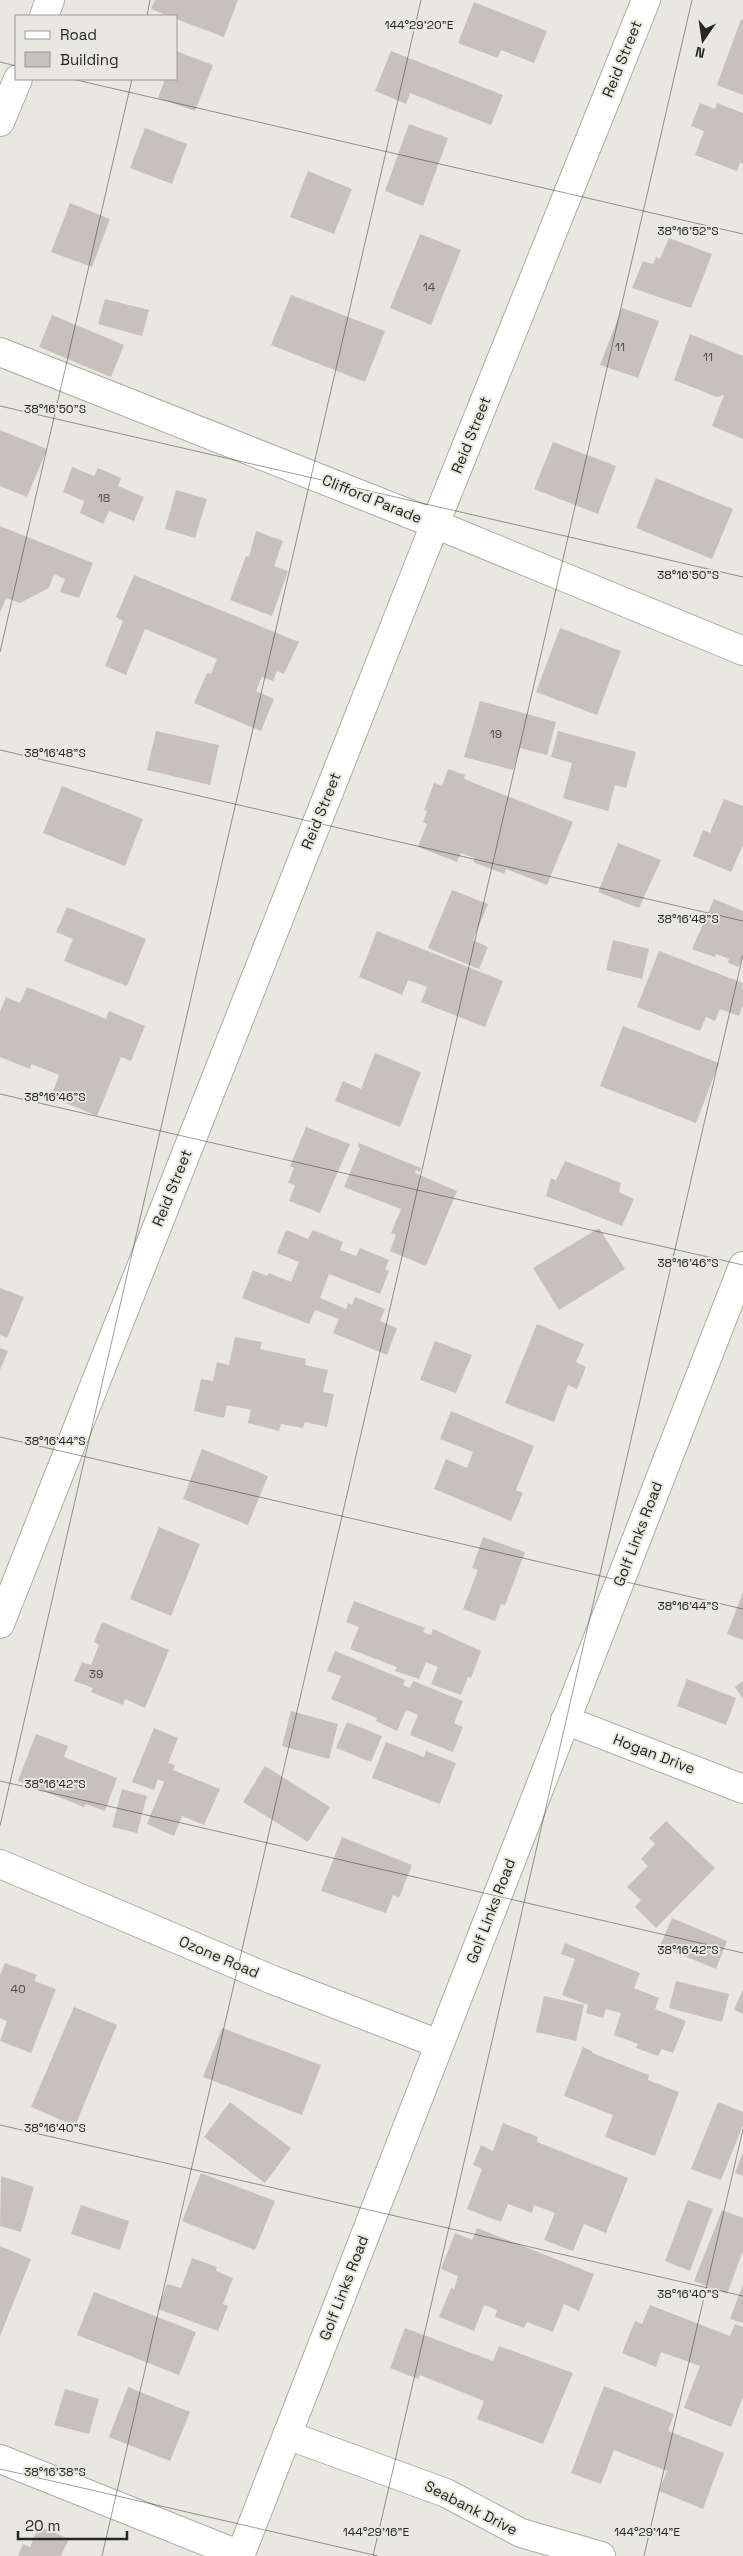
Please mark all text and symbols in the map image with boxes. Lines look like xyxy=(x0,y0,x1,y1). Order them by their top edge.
legend xyxy=(15,15,178,80)
north arrow xyxy=(678,15,728,65)
text: 144°29'20"E xyxy=(385,17,454,33)
street label: Reid Street xyxy=(597,17,646,100)
text: Road xyxy=(60,25,97,44)
text: N xyxy=(693,43,707,62)
text: Building xyxy=(60,50,119,69)
text: 38°16'52"S xyxy=(657,223,719,239)
house number: 14 xyxy=(423,279,436,295)
house number: 11 xyxy=(615,339,625,355)
house number: 11 xyxy=(703,349,713,365)
street label: Reid Street xyxy=(446,393,495,476)
text: 38°16'50"S xyxy=(24,401,86,417)
street label: Clifford Parade xyxy=(319,470,425,527)
house number: 18 xyxy=(98,490,110,506)
text: 38°16'50"S xyxy=(657,567,719,583)
house number: 19 xyxy=(490,726,502,742)
text: 38°16'48"S xyxy=(24,745,86,761)
street label: Reid Street xyxy=(296,769,345,852)
text: 38°16'48"S xyxy=(657,911,719,927)
text: 38°16'46"S xyxy=(24,1089,86,1105)
street label: Reid Street xyxy=(147,1146,196,1229)
text: 38°16'46"S xyxy=(657,1255,719,1271)
text: 38°16'44"S xyxy=(24,1433,86,1449)
street label: Golf Links Road xyxy=(609,1479,666,1589)
text: 38°16'44"S xyxy=(657,1598,719,1614)
house number: 39 xyxy=(89,1666,103,1682)
street label: Hogan Drive xyxy=(610,1729,698,1778)
text: 38°16'42"S xyxy=(24,1776,86,1792)
street label: Golf Links Road xyxy=(462,1856,519,1966)
street label: Ozone Road xyxy=(176,1931,262,1982)
text: 38°16'42"S xyxy=(657,1942,719,1958)
house number: 40 xyxy=(10,1981,26,1997)
text: 38°16'40"S xyxy=(24,2120,86,2136)
street label: Golf Links Road xyxy=(315,2233,372,2343)
text: 38°16'40"S xyxy=(657,2286,719,2302)
text: 38°16'38"S xyxy=(24,2464,86,2480)
street label: Seabank Drive xyxy=(421,2476,521,2539)
scale bar xyxy=(18,2508,126,2540)
text: 20 m xyxy=(25,2516,60,2535)
text: 144°29'16"E xyxy=(343,2524,409,2540)
text: 144°29'14"E xyxy=(614,2524,680,2540)

